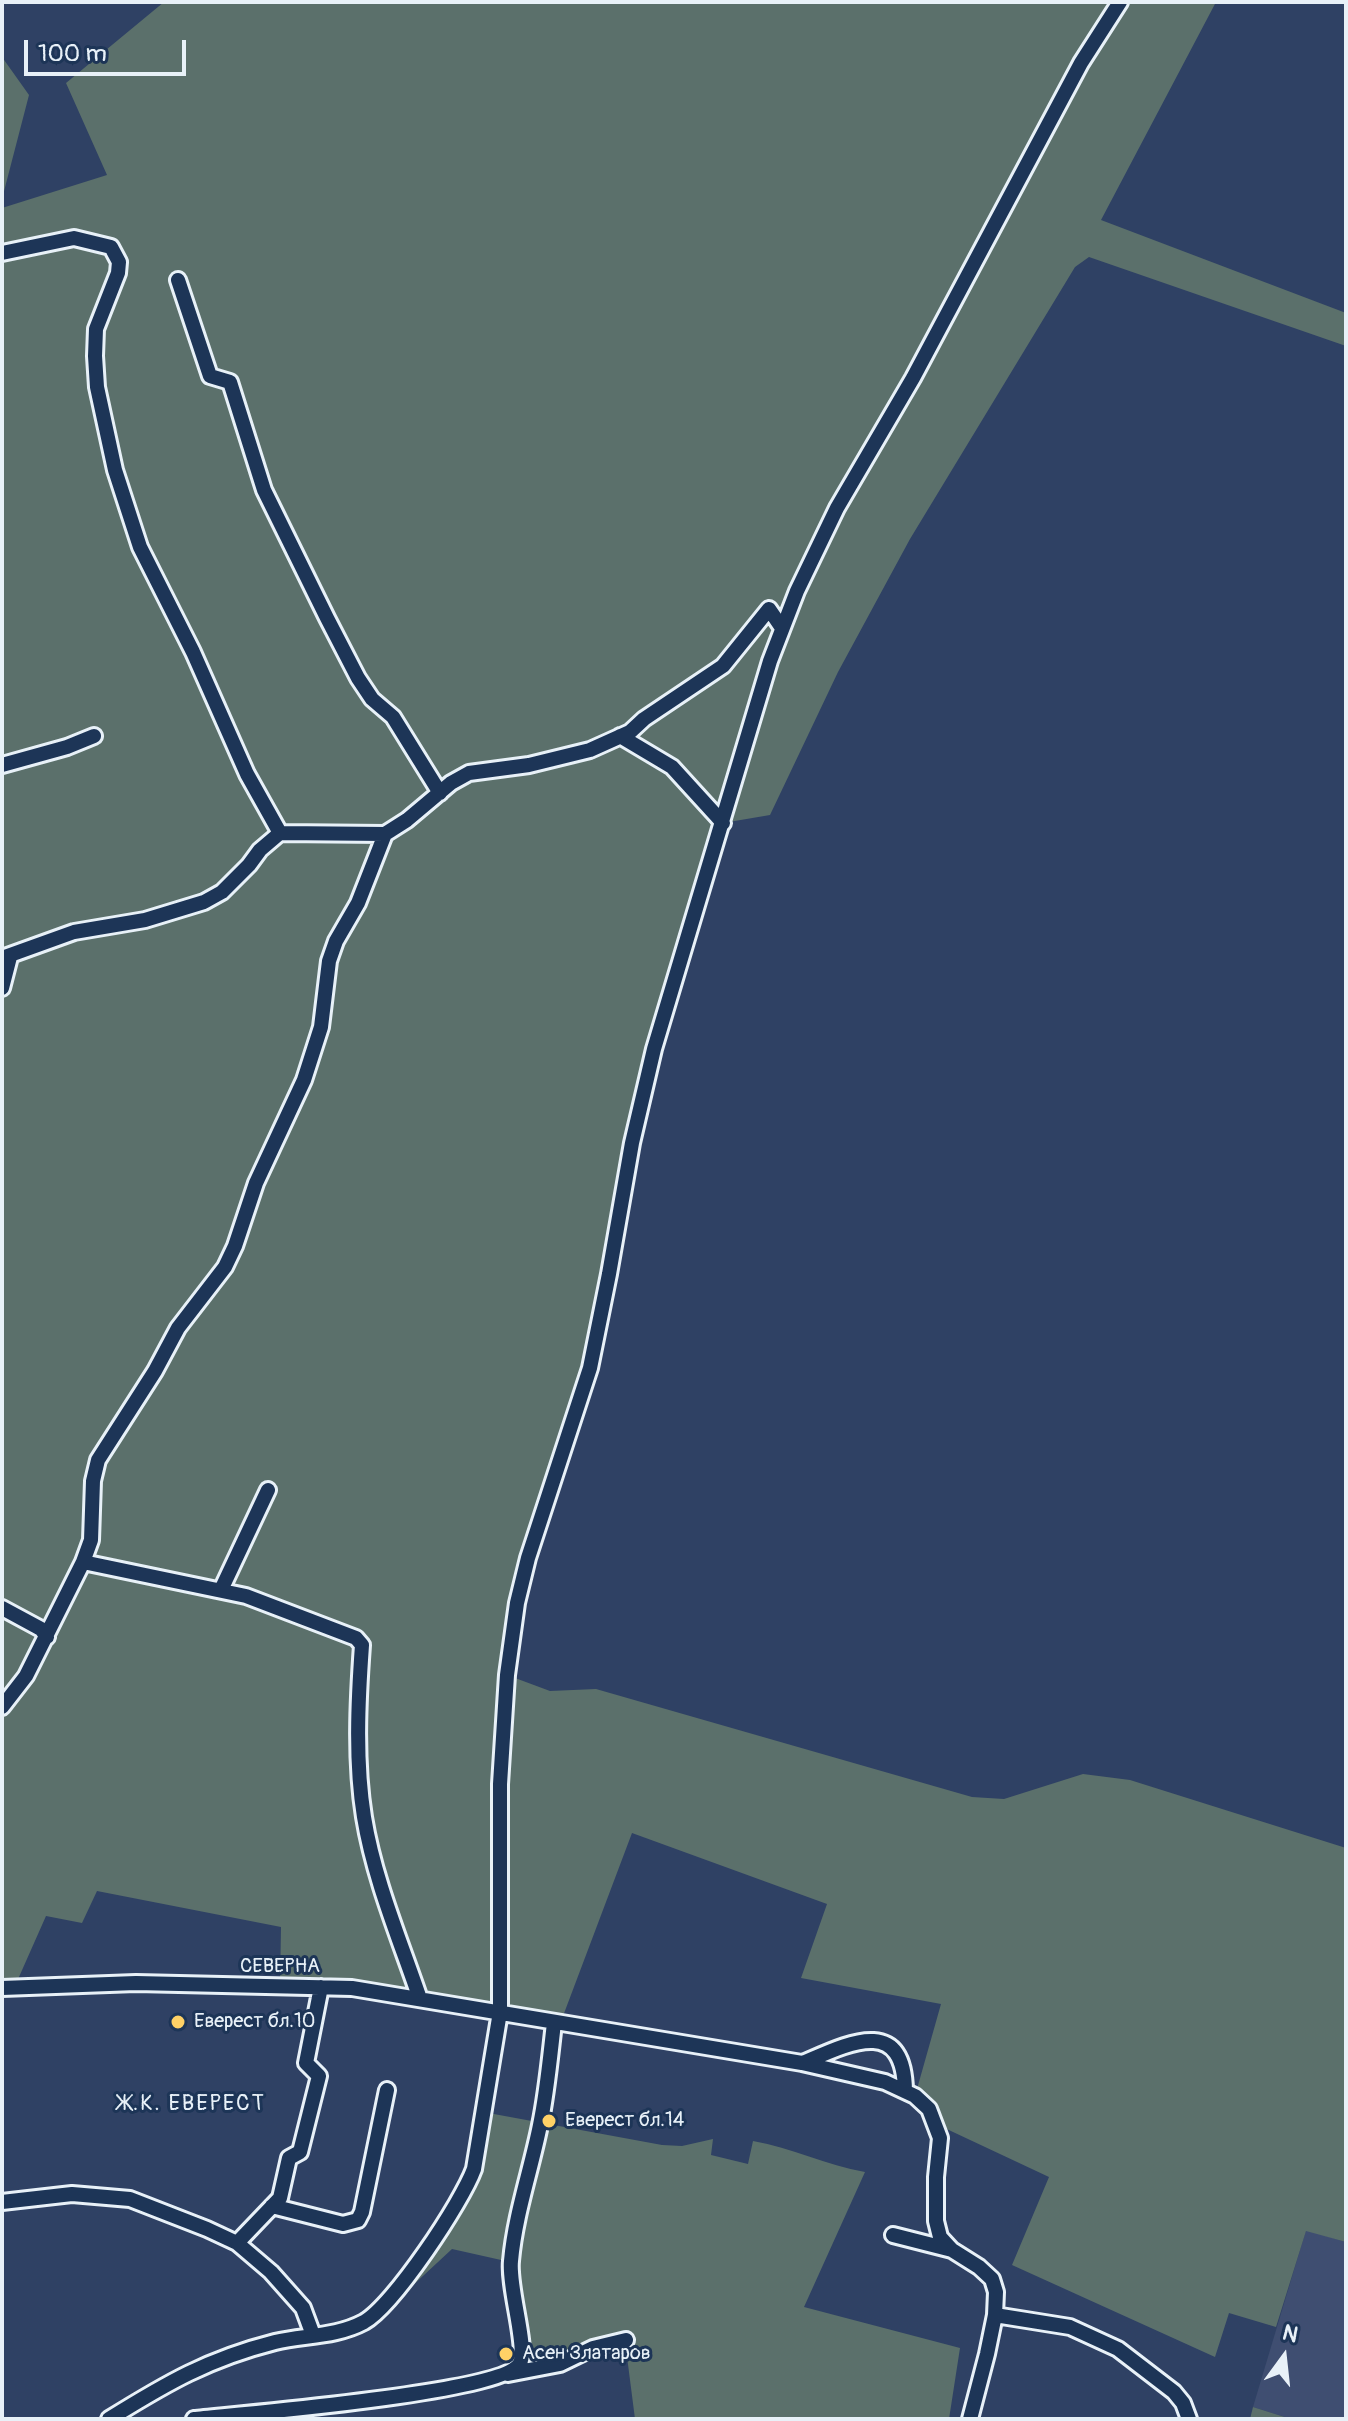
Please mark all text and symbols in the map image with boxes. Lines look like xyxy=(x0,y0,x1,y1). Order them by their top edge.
scale bar xyxy=(28,24,190,74)
text: 100 m xyxy=(38,39,107,68)
street label: СЕВЕРНА xyxy=(240,1955,320,1979)
place label: Еверест бл.10 xyxy=(194,2010,315,2034)
marker: Еверест бл.10 xyxy=(169,2013,187,2031)
district label: Ж.К. ЕВЕРЕСТ xyxy=(118,2091,266,2117)
place label: Еверест бл.14 xyxy=(565,2109,684,2133)
marker: Еверест бл.14 xyxy=(540,2112,558,2130)
north arrow xyxy=(1244,2317,1324,2397)
text: N xyxy=(1279,2318,1301,2349)
place label: Асен Златаров xyxy=(522,2342,650,2366)
marker: Асен Златаров xyxy=(497,2345,515,2363)

